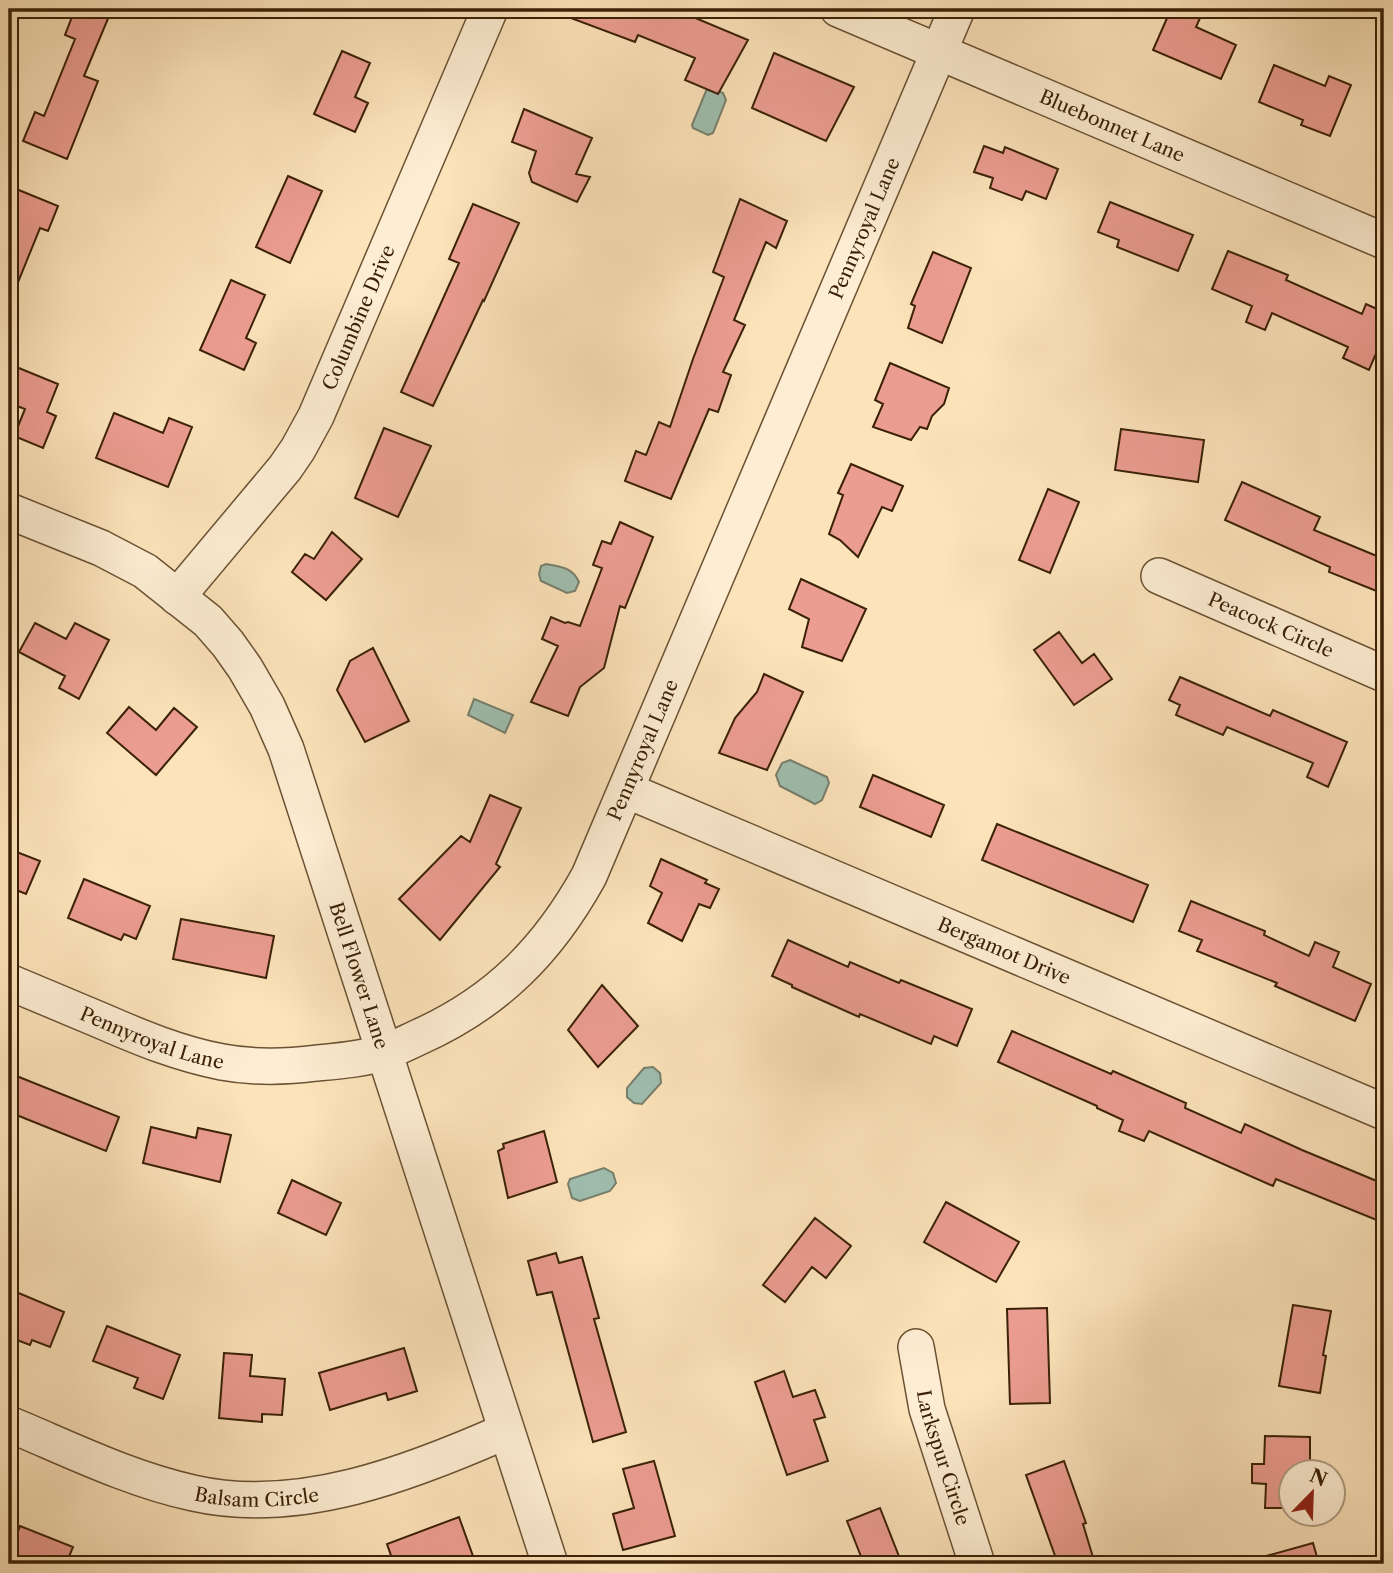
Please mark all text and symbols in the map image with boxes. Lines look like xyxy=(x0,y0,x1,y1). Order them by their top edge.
street label: Bluebonnet Lane xyxy=(1036,85,1188,167)
street label: Pennyroyal Lane xyxy=(824,154,905,302)
street label: Columbine Drive xyxy=(317,242,400,394)
street label: Peacock Circle xyxy=(1204,588,1337,663)
street label: Pennyroyal Lane xyxy=(603,676,683,824)
street label: Bell Flower Lane xyxy=(324,899,393,1052)
street label: Bergamot Drive xyxy=(934,913,1074,990)
street label: Pennyroyal Lane xyxy=(77,1002,226,1074)
street label: Larkspur Circle xyxy=(912,1388,975,1528)
north arrow xyxy=(1278,1458,1348,1528)
text: N xyxy=(1306,1464,1331,1492)
street label: Balsam Circle xyxy=(193,1483,321,1512)

